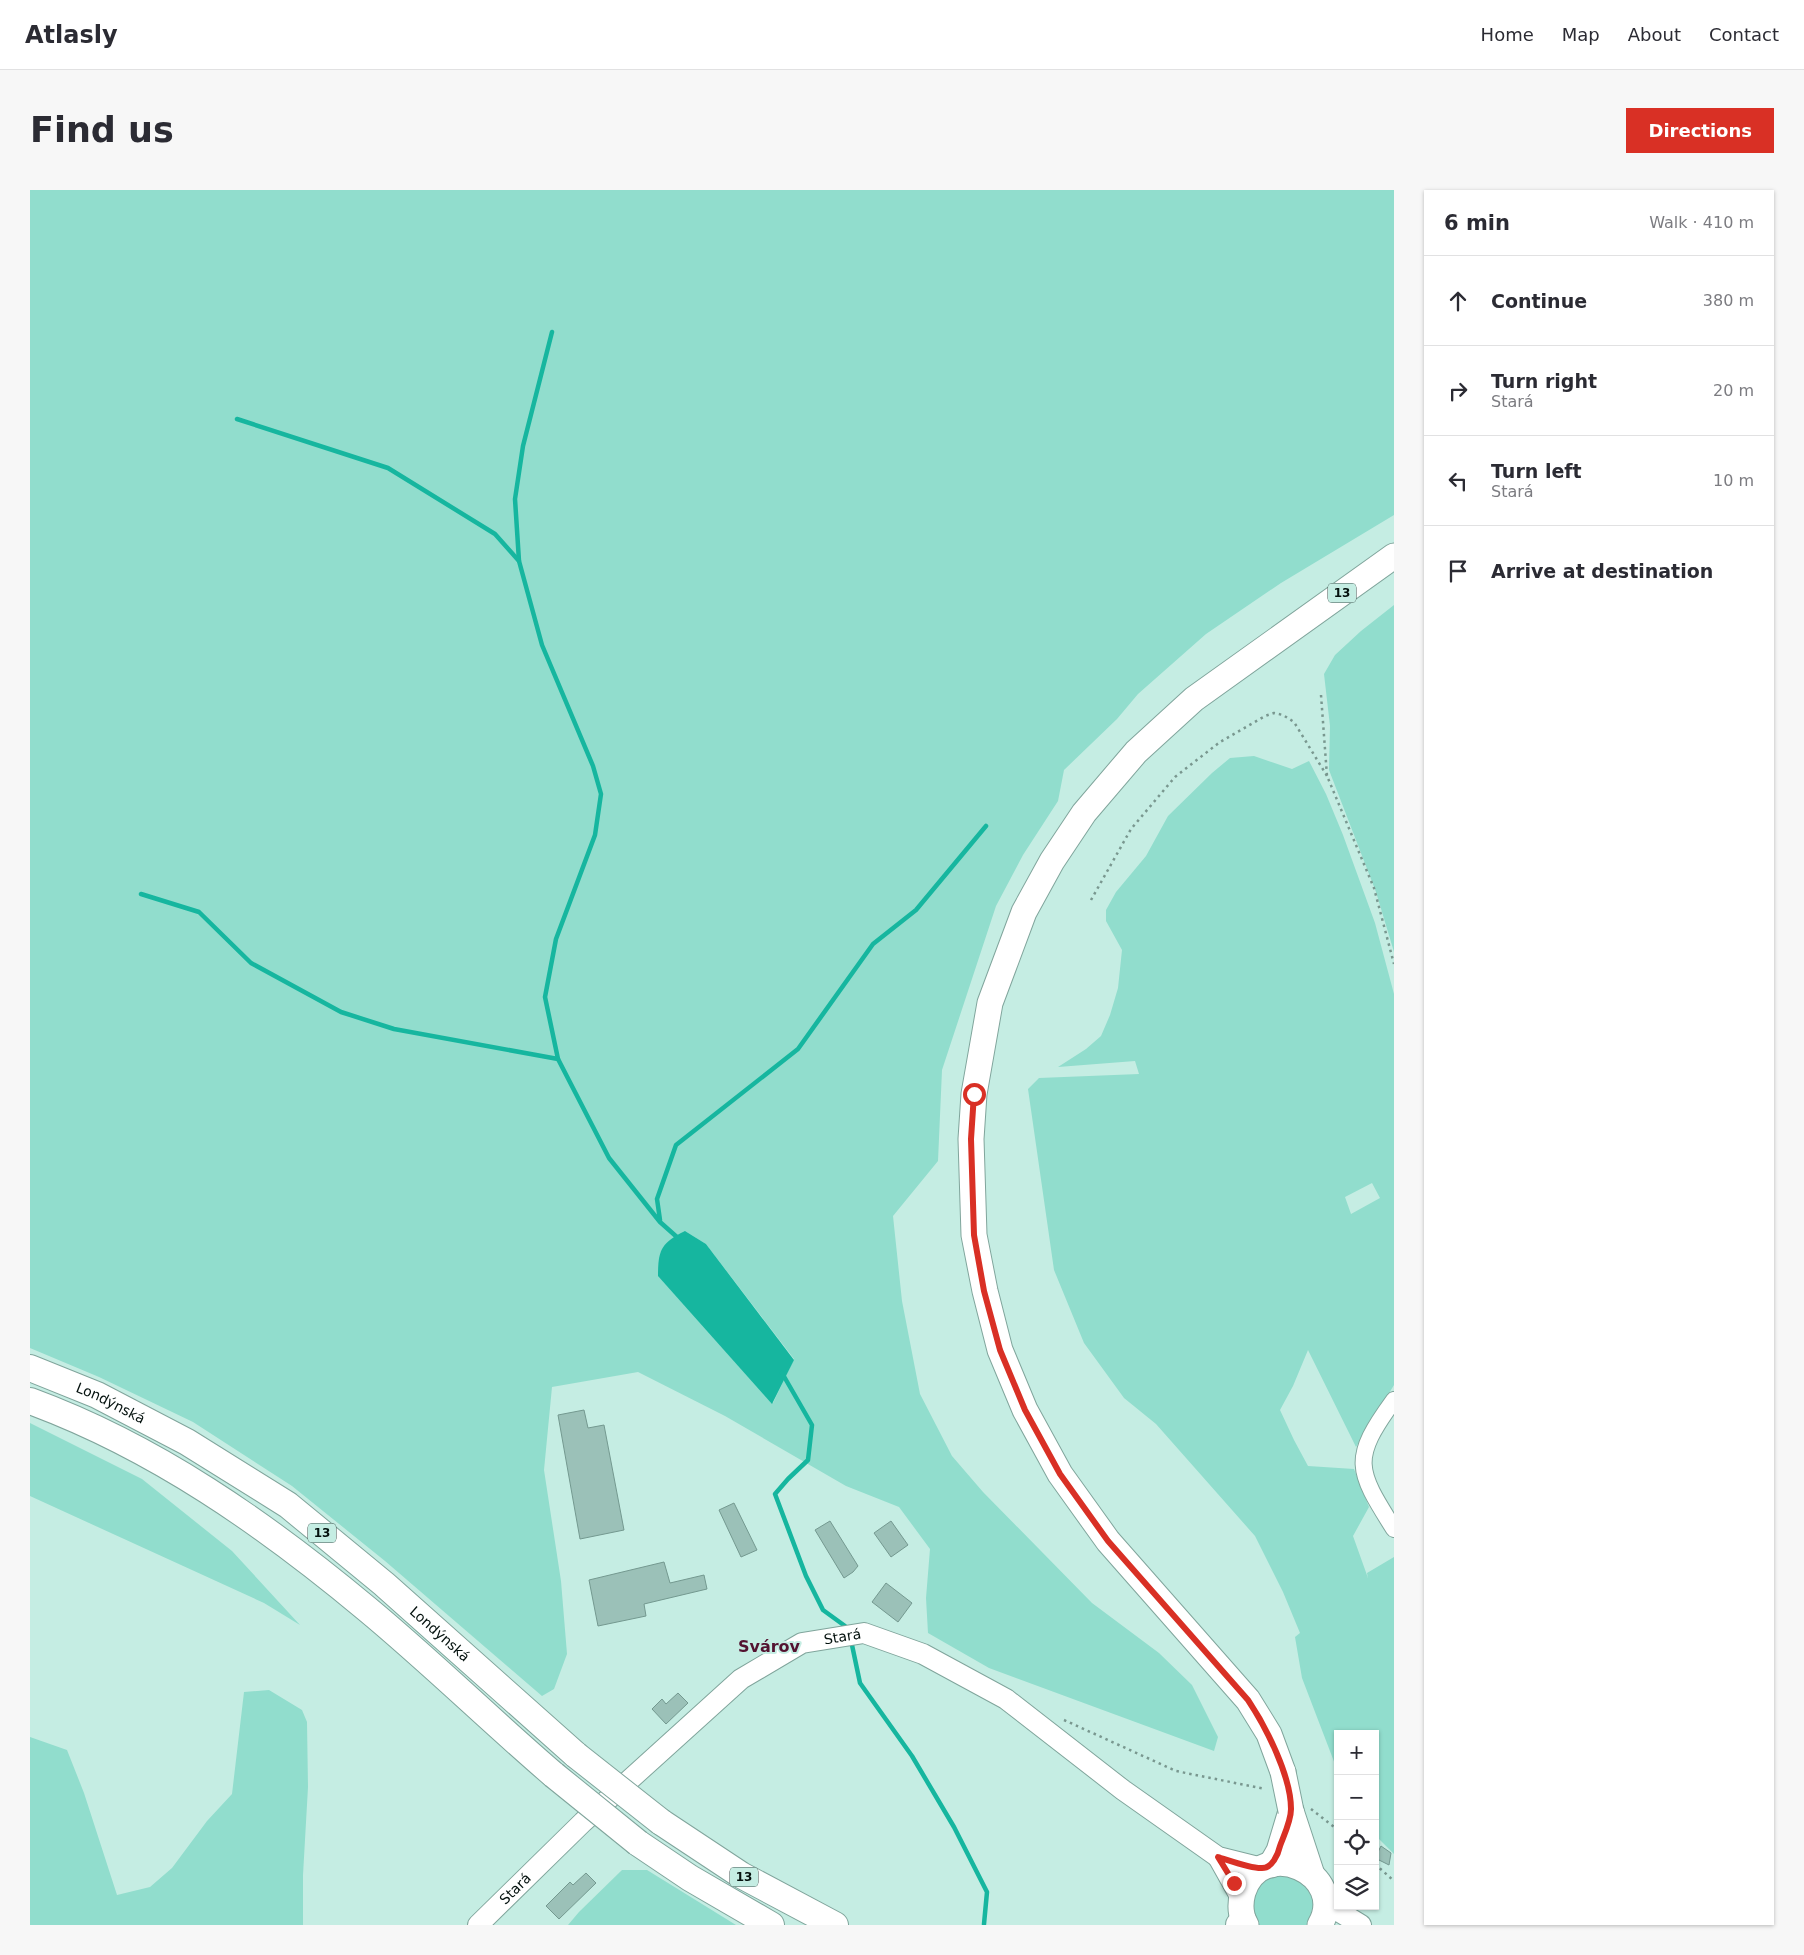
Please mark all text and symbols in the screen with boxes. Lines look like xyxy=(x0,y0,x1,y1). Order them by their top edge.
text: Atlasly xyxy=(25,21,118,49)
text: Home xyxy=(1481,24,1534,45)
text: Map xyxy=(1562,24,1600,45)
text: About xyxy=(1628,24,1681,45)
text: Contact xyxy=(1709,24,1779,45)
button: Directions xyxy=(1626,108,1774,153)
text: Find us xyxy=(30,110,174,150)
text: 6 min xyxy=(1444,211,1510,235)
text: Walk · 410 m xyxy=(1649,213,1754,232)
icon: ahead xyxy=(1444,287,1472,315)
text: Continue xyxy=(1491,290,1587,312)
text: 380 m xyxy=(1703,291,1754,310)
text: Turn right xyxy=(1491,370,1597,392)
icon: right xyxy=(1444,377,1472,405)
text: 20 m xyxy=(1713,381,1754,400)
text: Stará xyxy=(1491,392,1534,411)
text: Turn left xyxy=(1491,460,1582,482)
icon: left xyxy=(1444,467,1472,495)
text: 10 m xyxy=(1713,471,1754,490)
text: Stará xyxy=(1491,482,1534,501)
icon: arrive xyxy=(1444,557,1472,585)
text: Arrive at destination xyxy=(1491,560,1713,582)
road number: 13 xyxy=(1328,583,1356,602)
route start xyxy=(963,1083,986,1106)
street label: Londýnská xyxy=(74,1379,148,1427)
road number: 13 xyxy=(308,1524,336,1542)
street label: Londýnská xyxy=(407,1603,473,1665)
street label: Stará xyxy=(823,1626,862,1647)
district label: Svárov xyxy=(738,1637,801,1656)
map controls xyxy=(1334,1730,1379,1910)
button: + xyxy=(1334,1730,1379,1775)
button: − xyxy=(1334,1775,1379,1820)
button: locate xyxy=(1334,1820,1379,1865)
button: layers xyxy=(1334,1865,1379,1910)
road number: 13 xyxy=(730,1868,758,1886)
street label: Stará xyxy=(496,1870,534,1907)
route end xyxy=(1223,1872,1246,1895)

